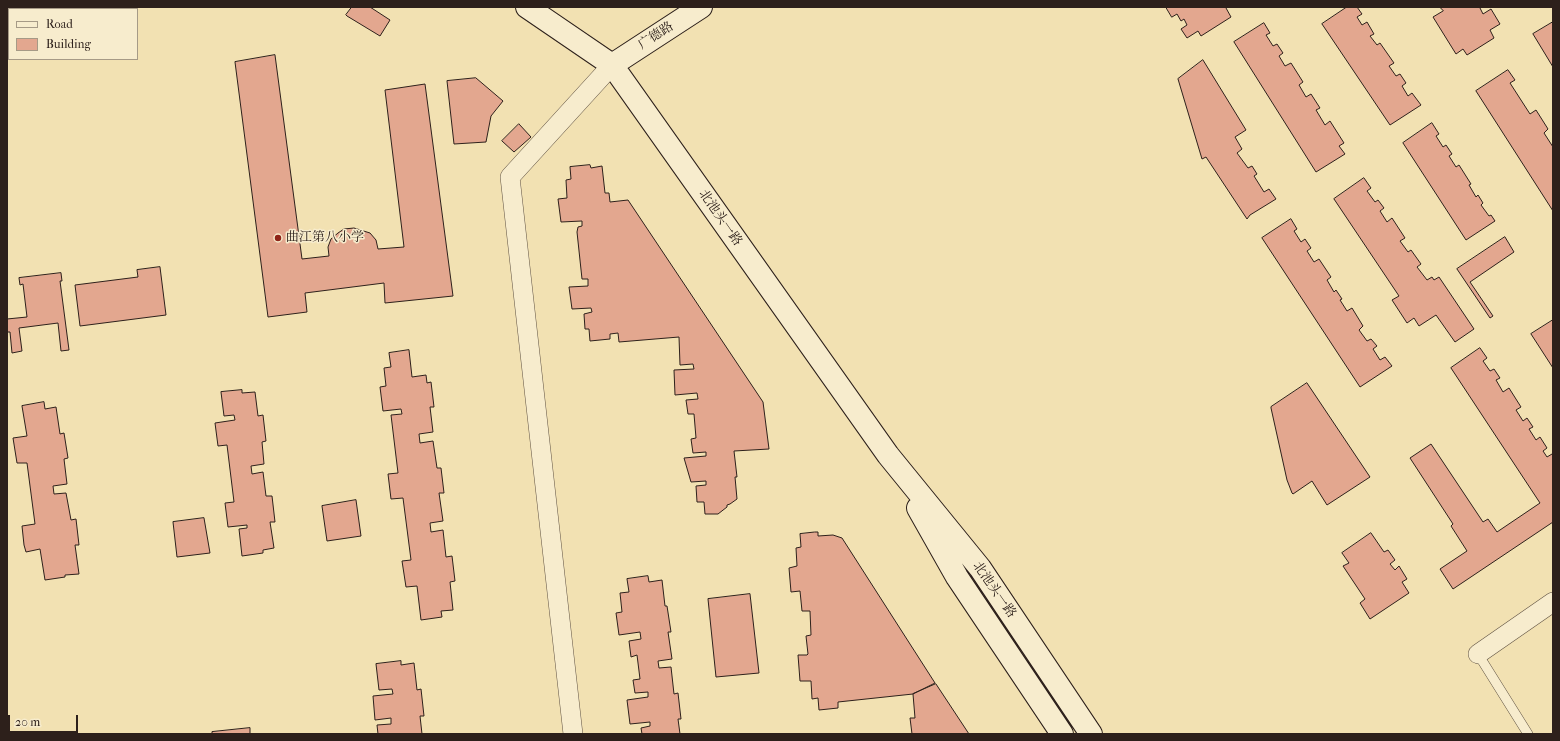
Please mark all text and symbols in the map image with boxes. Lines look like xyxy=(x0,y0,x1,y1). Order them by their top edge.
legend xyxy=(8,8,138,60)
text: Road xyxy=(46,17,73,31)
street label: 广德路 xyxy=(635,19,677,53)
text: Building xyxy=(46,37,91,51)
street label: 北池头一路 xyxy=(695,187,745,249)
place label: 曲江第八小学 xyxy=(286,230,364,246)
marker: 曲江第八小学 xyxy=(273,233,283,243)
street label: 北池头一路 xyxy=(969,559,1019,621)
scale bar xyxy=(10,707,80,733)
text: 20 m xyxy=(15,715,40,729)

